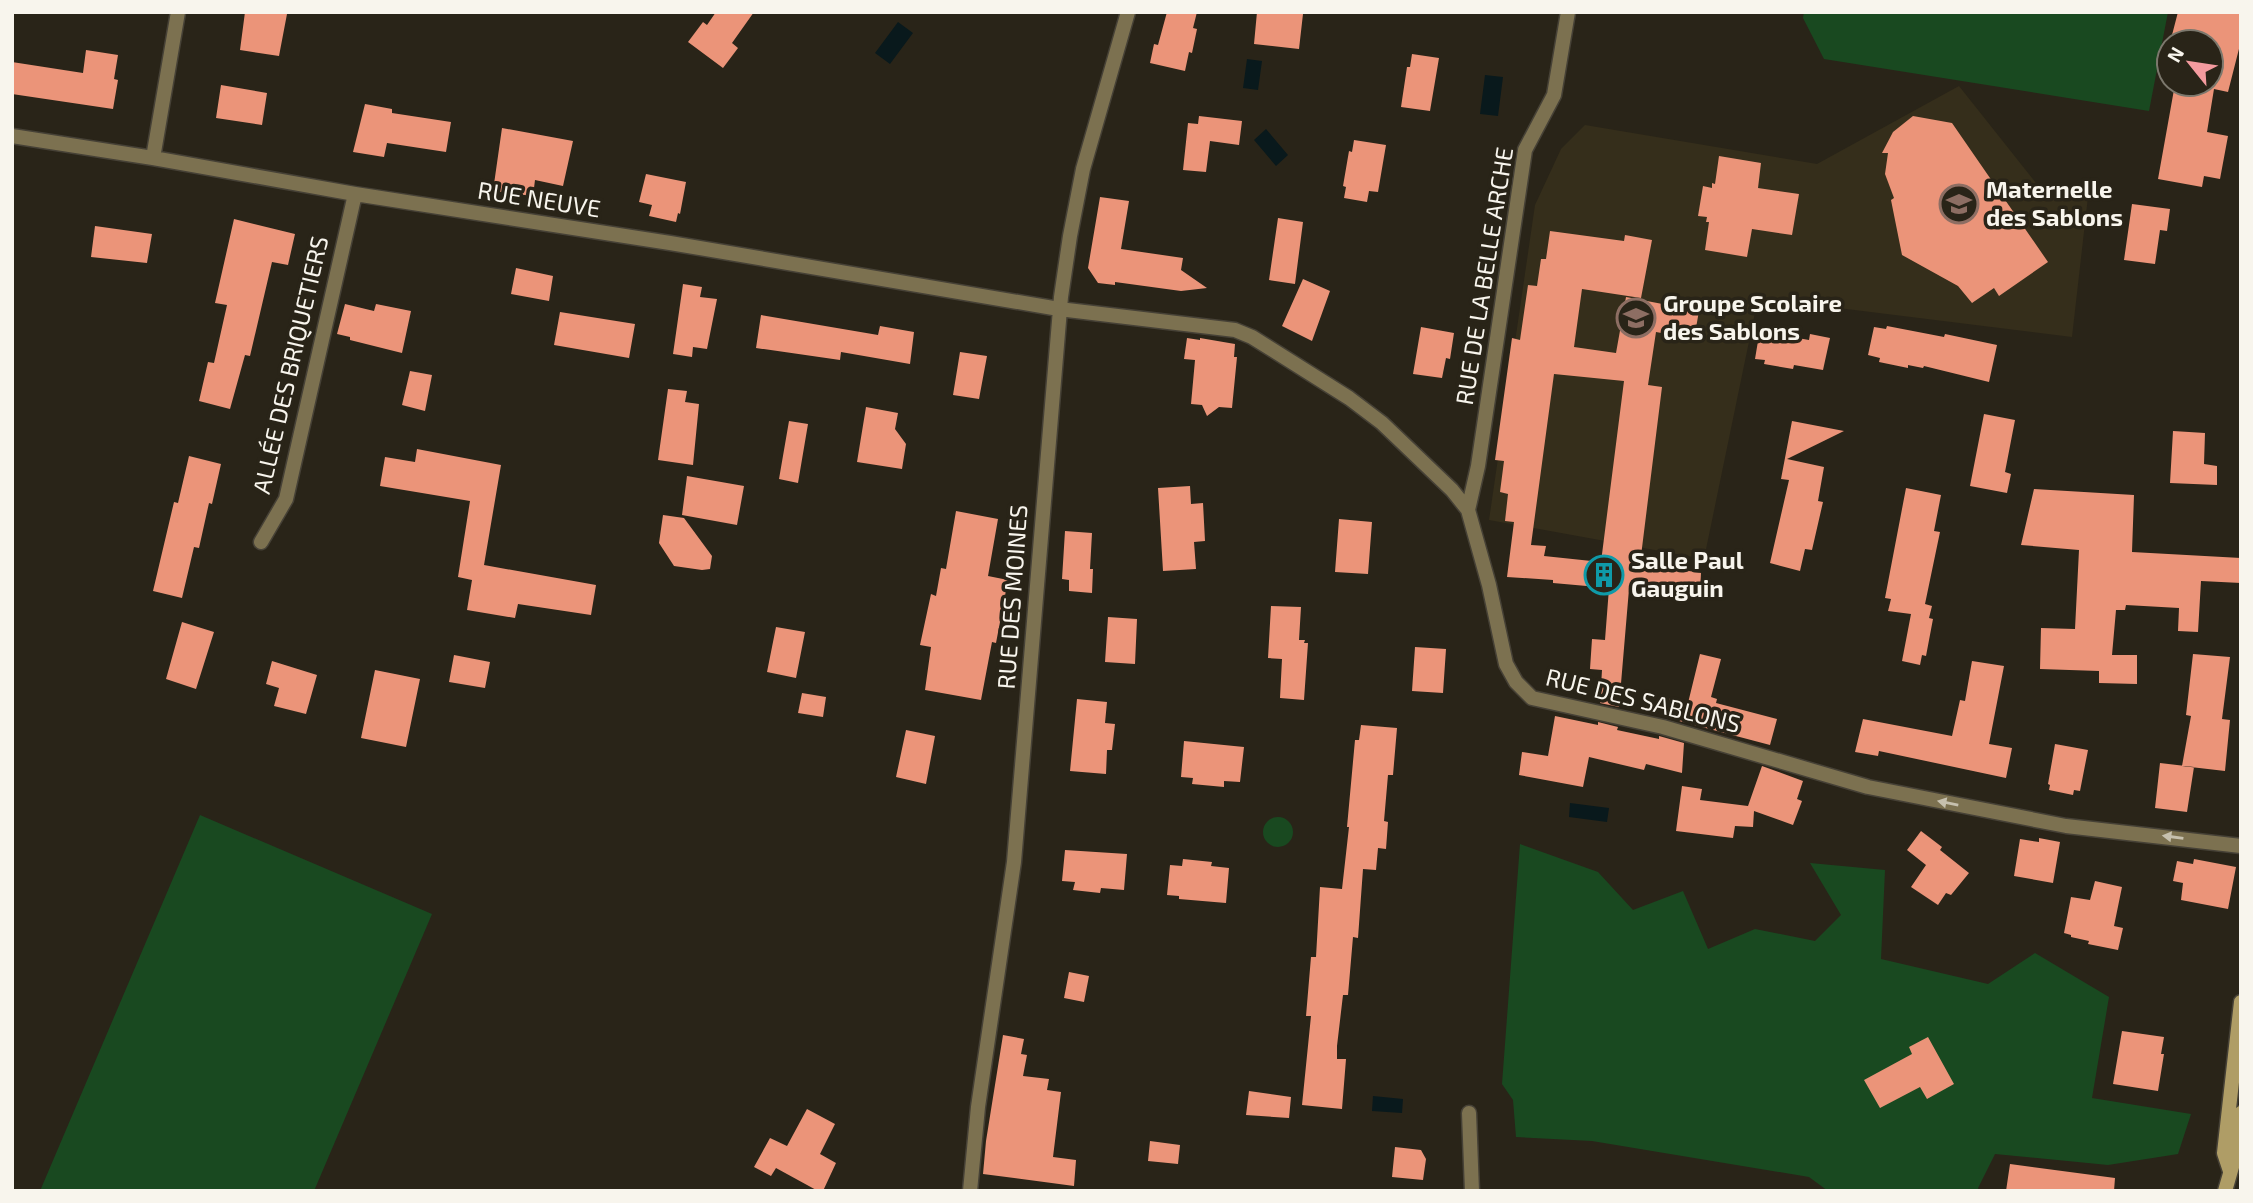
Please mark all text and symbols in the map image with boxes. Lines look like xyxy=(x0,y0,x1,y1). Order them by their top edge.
north arrow xyxy=(2155,28,2225,98)
text: N xyxy=(2161,43,2188,66)
street label: RUE DE LA BELLE ARCHE xyxy=(1449,145,1518,407)
street label: RUE NEUVE xyxy=(476,174,603,223)
place label: Maternelle des Sablons xyxy=(1986,174,2123,231)
school or university icon: Maternelle des Sablons xyxy=(1938,183,1980,225)
street label: ALLÉE DES BRIQUETIERS xyxy=(246,233,333,496)
place label: Groupe Scolaire des Sablons xyxy=(1663,288,1842,345)
school or university icon: Groupe Scolaire des Sablons xyxy=(1615,297,1657,339)
street label: RUE DES MOINES xyxy=(991,504,1032,690)
place label: Salle Paul Gauguin xyxy=(1631,545,1744,602)
building icon: Salle Paul Gauguin xyxy=(1583,554,1625,596)
street label: RUE DES SABLONS xyxy=(1543,661,1744,738)
one-way arrow xyxy=(1937,797,1959,808)
one-way arrow xyxy=(2162,832,2184,843)

